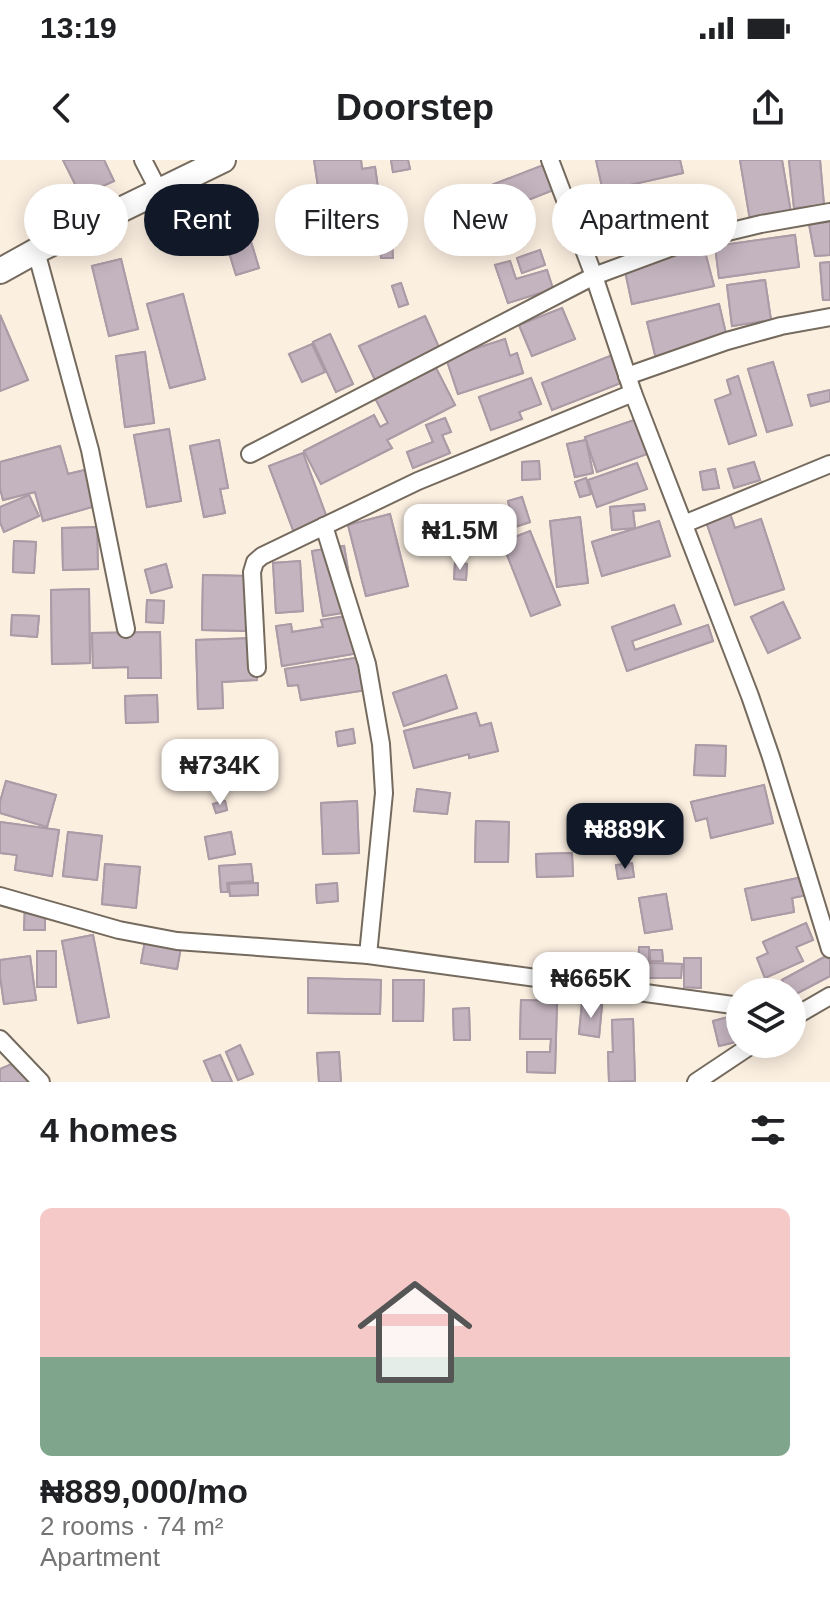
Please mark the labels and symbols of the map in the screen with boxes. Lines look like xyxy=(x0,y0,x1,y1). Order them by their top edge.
pin: ₦1.5M xyxy=(404,504,516,572)
pin: ₦734K xyxy=(164,739,276,807)
pin: ₦889K xyxy=(569,803,681,871)
pin: ₦665K xyxy=(535,952,647,1020)

